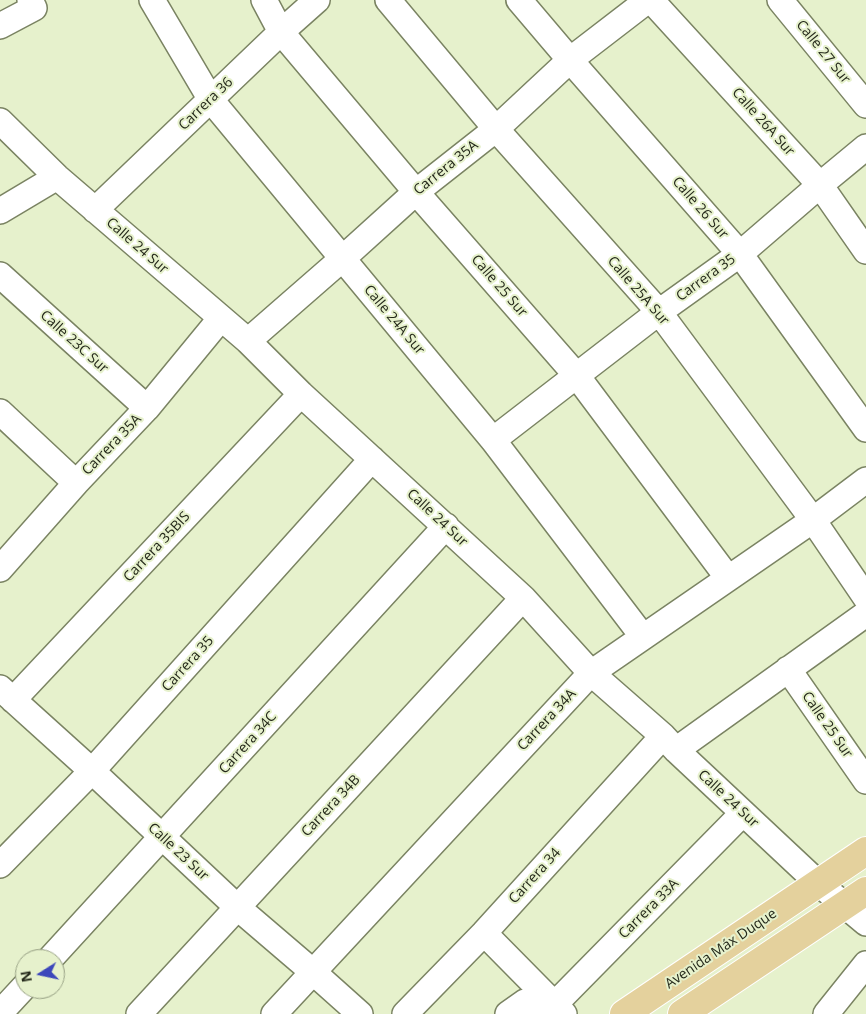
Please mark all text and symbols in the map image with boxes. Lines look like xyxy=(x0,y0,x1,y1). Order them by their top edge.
street label: Calle 27 Sur xyxy=(792,17,854,87)
street label: Carrera 36 xyxy=(175,74,237,134)
street label: Calle 26A Sur xyxy=(728,85,798,159)
street label: Carrera 35A xyxy=(410,137,482,199)
street label: Calle 26 Sur xyxy=(668,174,732,242)
street label: Calle 24 Sur xyxy=(103,214,171,278)
street label: Carrera 35 xyxy=(673,251,739,305)
street label: Calle 25 Sur xyxy=(467,252,531,320)
street label: Calle 25A Sur xyxy=(604,253,672,329)
street label: Calle 24A Sur xyxy=(360,282,428,358)
street label: Calle 23C Sur xyxy=(37,307,111,377)
street label: Carrera 35A xyxy=(79,411,145,479)
street label: Calle 24 Sur xyxy=(403,486,471,550)
street label: Carrera 35BIS xyxy=(120,508,194,586)
street label: Carrera 35 xyxy=(159,633,217,695)
street label: Carrera 34A xyxy=(514,686,580,754)
street label: Calle 25 Sur xyxy=(798,689,856,761)
street label: Carrera 34C xyxy=(216,708,280,778)
street label: Calle 24 Sur xyxy=(694,767,762,831)
street label: Carrera 34B xyxy=(298,772,364,840)
street label: Calle 23 Sur xyxy=(144,820,212,884)
street label: Carrera 34 xyxy=(506,845,564,907)
street label: Carrera 33A xyxy=(616,876,682,942)
street label: Avenida Máx Duque xyxy=(662,905,780,993)
north arrow xyxy=(15,949,65,999)
text: N xyxy=(15,969,36,984)

